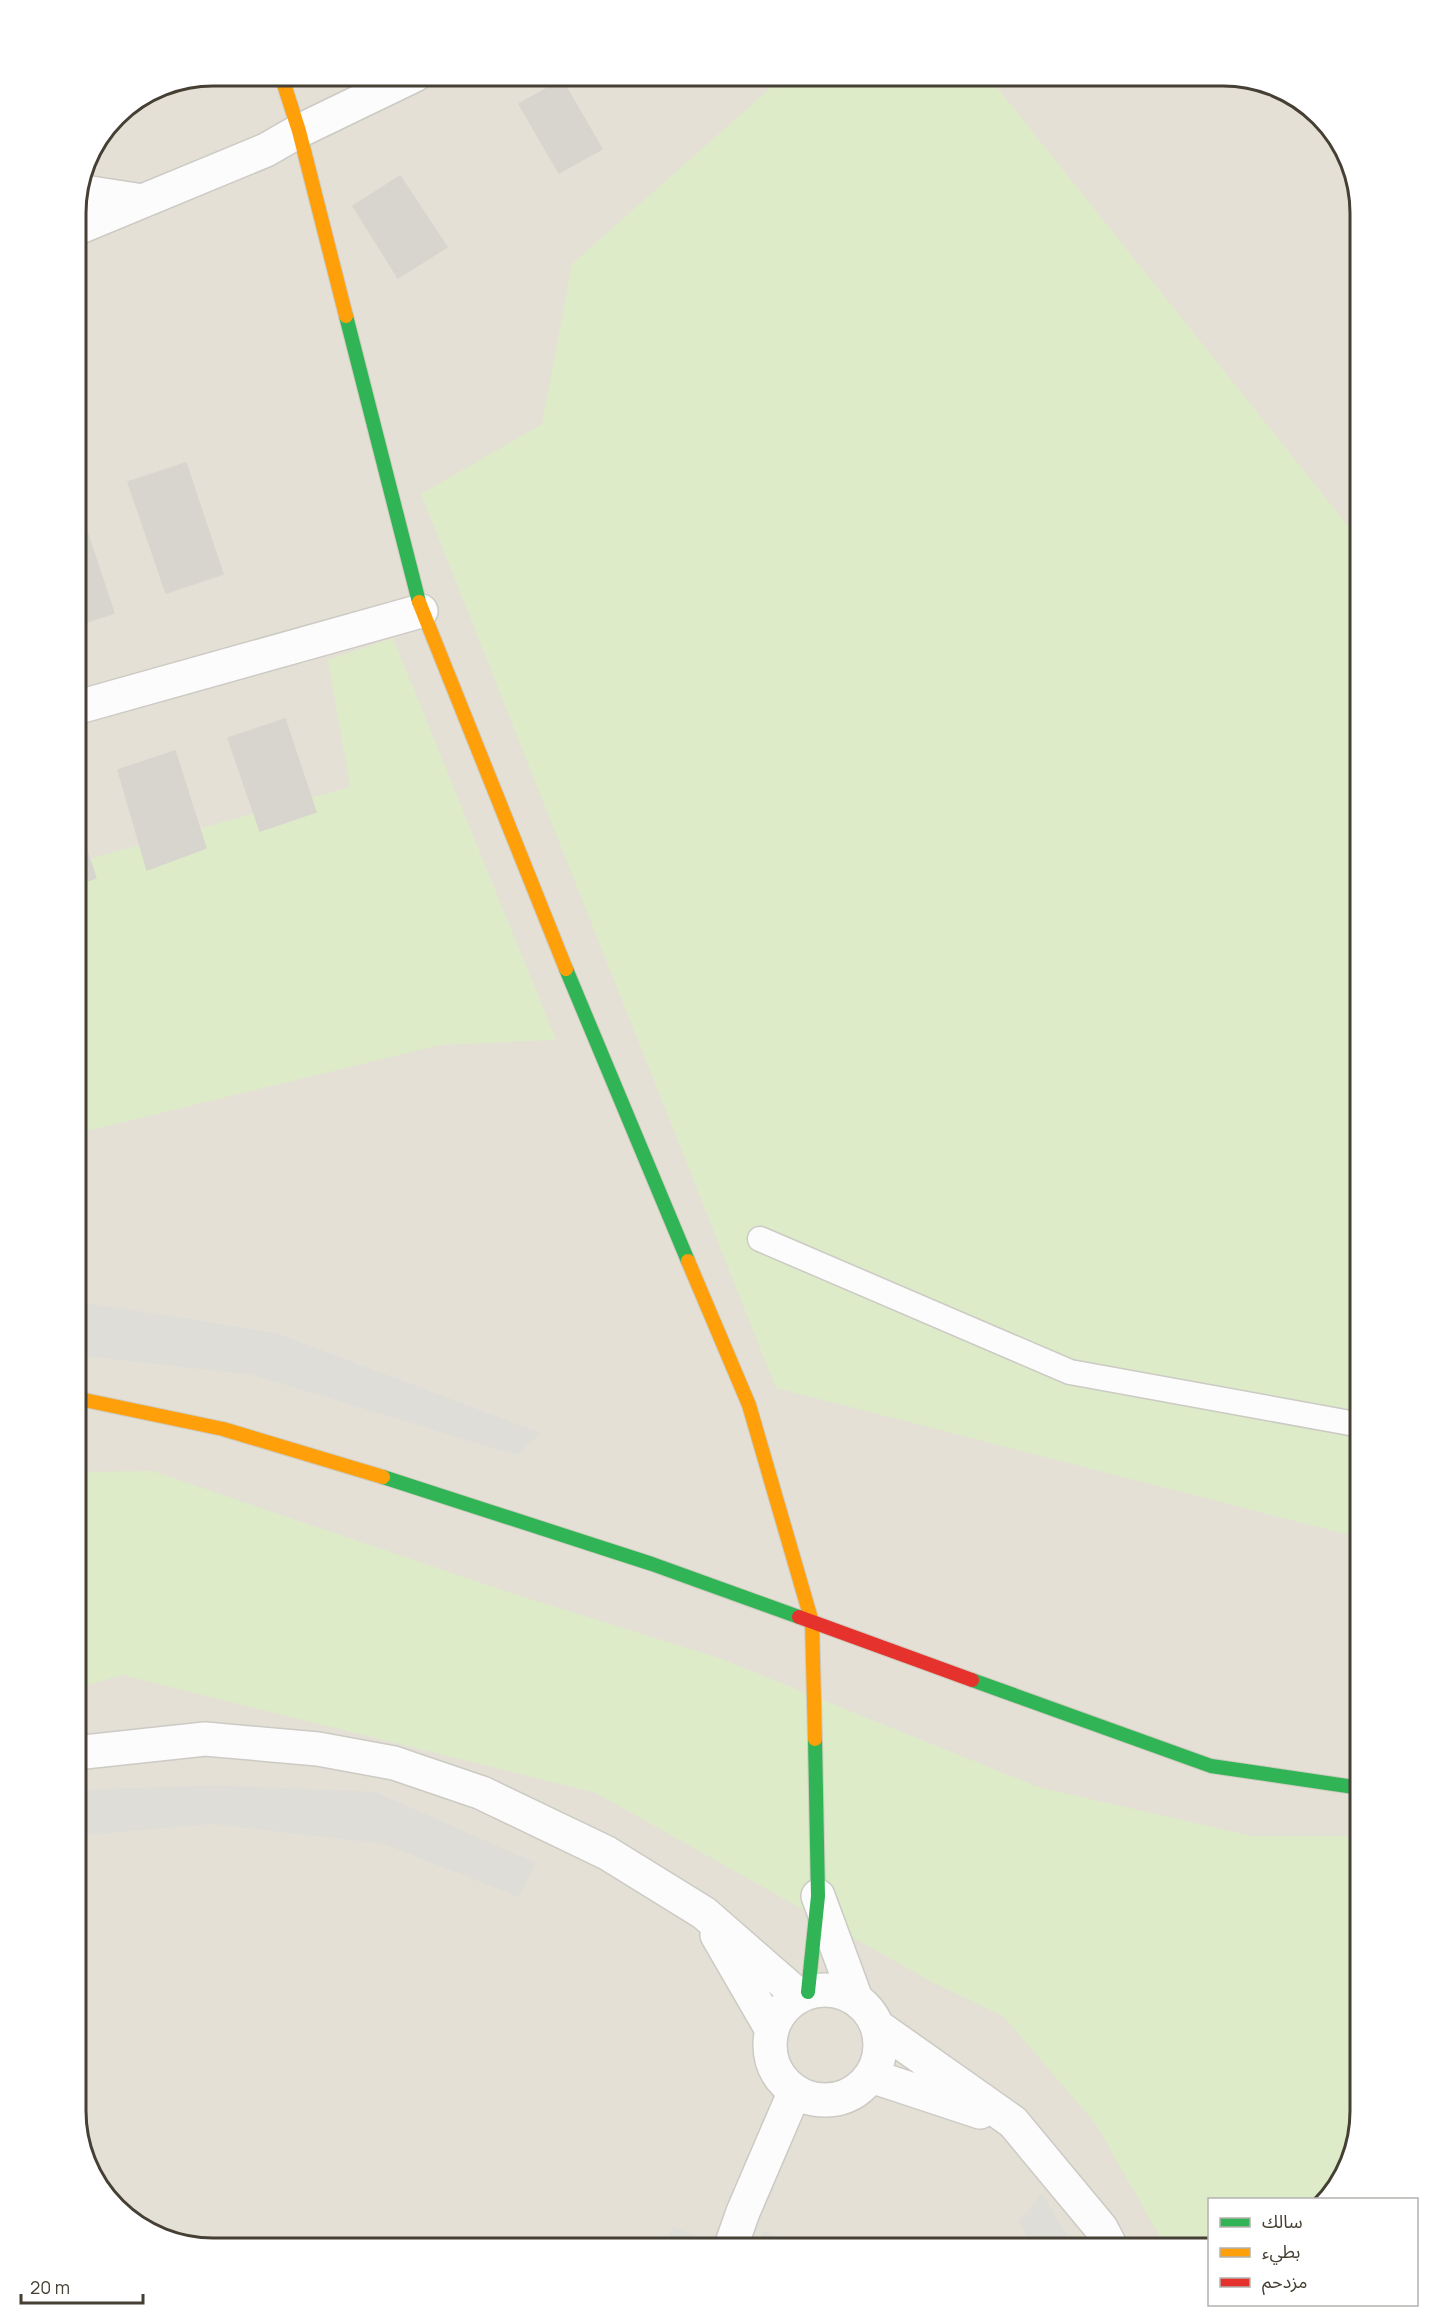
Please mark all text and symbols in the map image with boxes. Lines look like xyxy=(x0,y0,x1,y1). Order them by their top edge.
legend xyxy=(1208,2198,1418,2306)
text: سالك xyxy=(1262,2209,1303,2233)
text: بطيء xyxy=(1262,2239,1300,2265)
scale bar xyxy=(21,2267,142,2305)
text: مزدحم xyxy=(1262,2269,1307,2295)
text: 20 m xyxy=(30,2275,70,2299)

